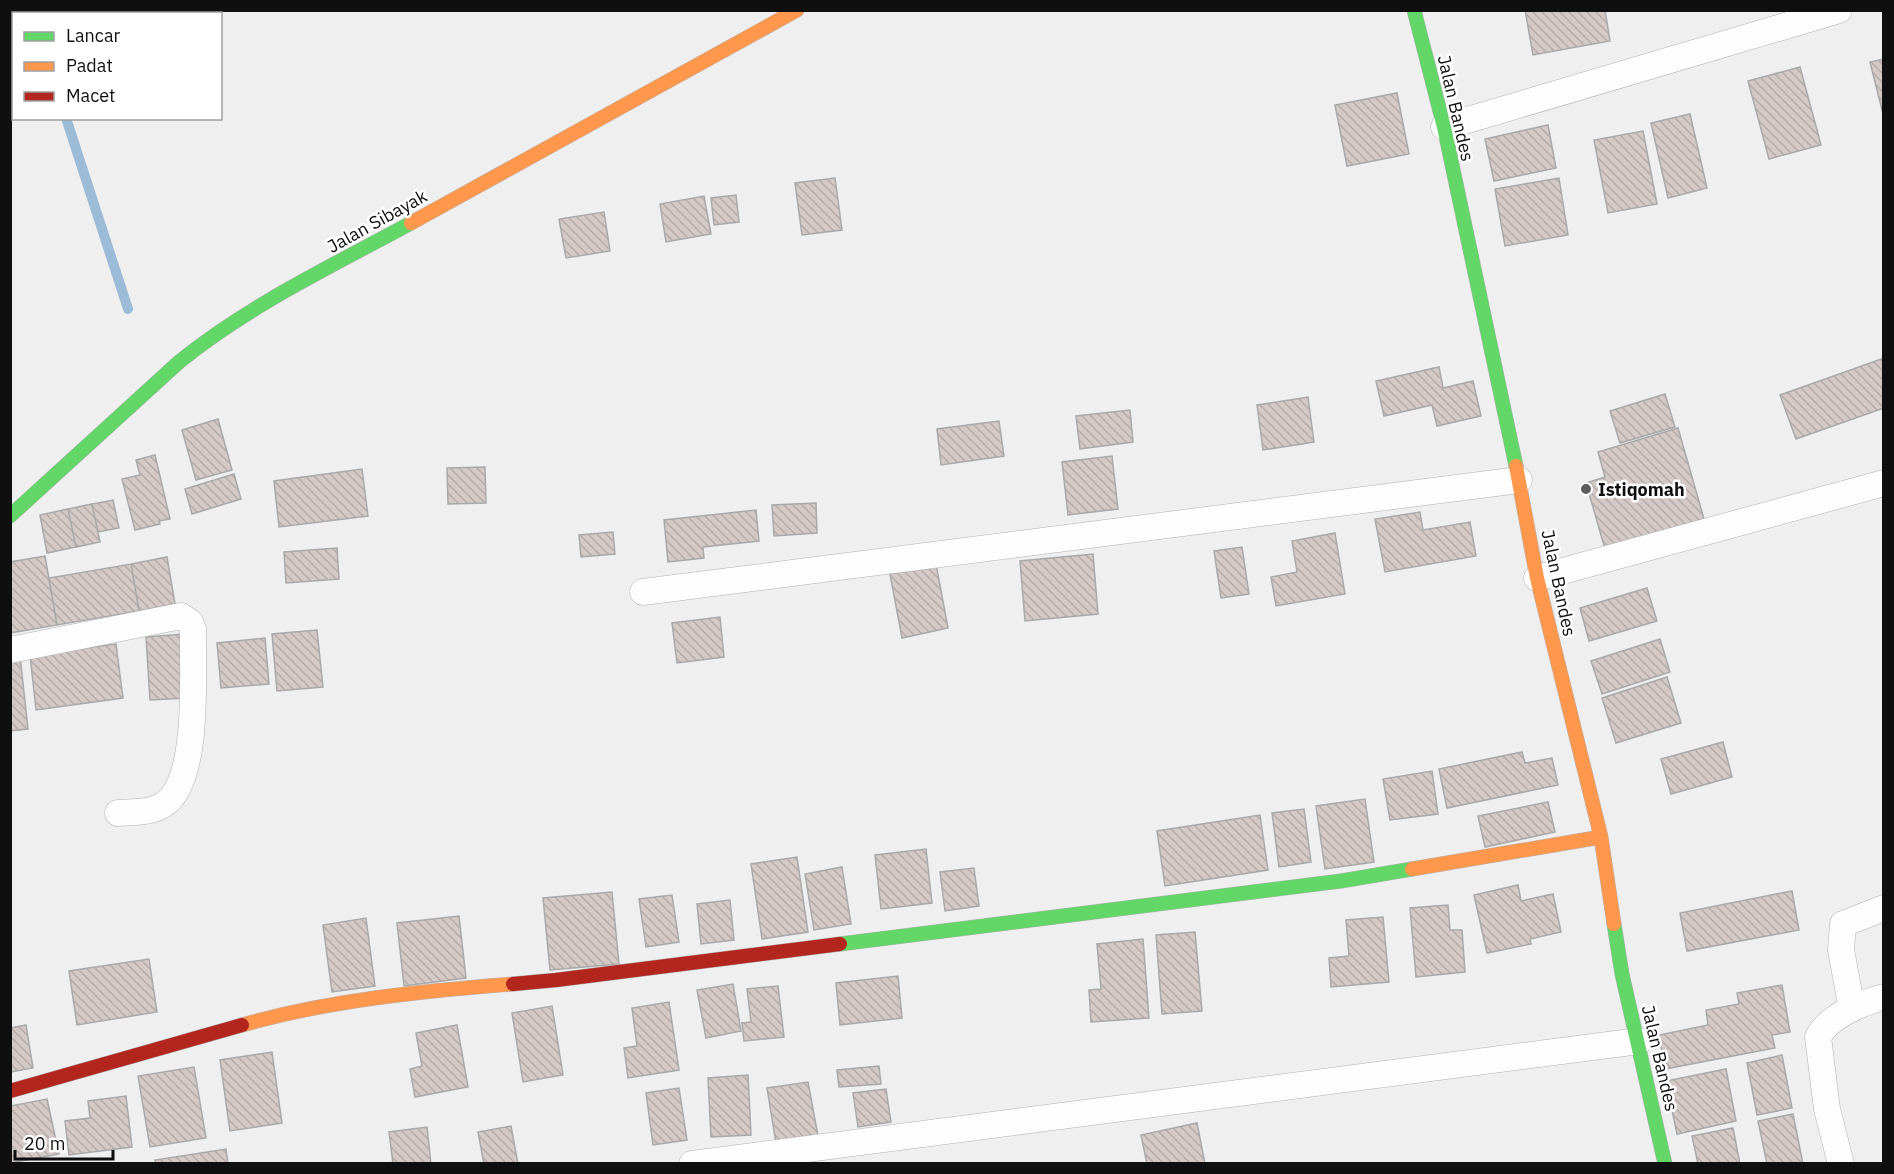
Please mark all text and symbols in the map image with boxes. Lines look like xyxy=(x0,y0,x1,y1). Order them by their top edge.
legend xyxy=(12,12,222,120)
text: Lancar xyxy=(66,24,121,47)
street label: Jalan Bandes xyxy=(1433,53,1479,163)
text: Padat xyxy=(66,54,113,77)
text: Macet xyxy=(66,84,115,107)
street label: Jalan Sibayak xyxy=(323,184,431,258)
place label: Istiqomah xyxy=(1598,478,1685,501)
marker: Istiqomah xyxy=(1579,482,1593,496)
street label: Jalan Bandes xyxy=(1536,528,1582,638)
street label: Jalan Bandes xyxy=(1637,1003,1683,1113)
scale bar xyxy=(15,1123,112,1161)
text: 20 m xyxy=(24,1132,66,1155)

